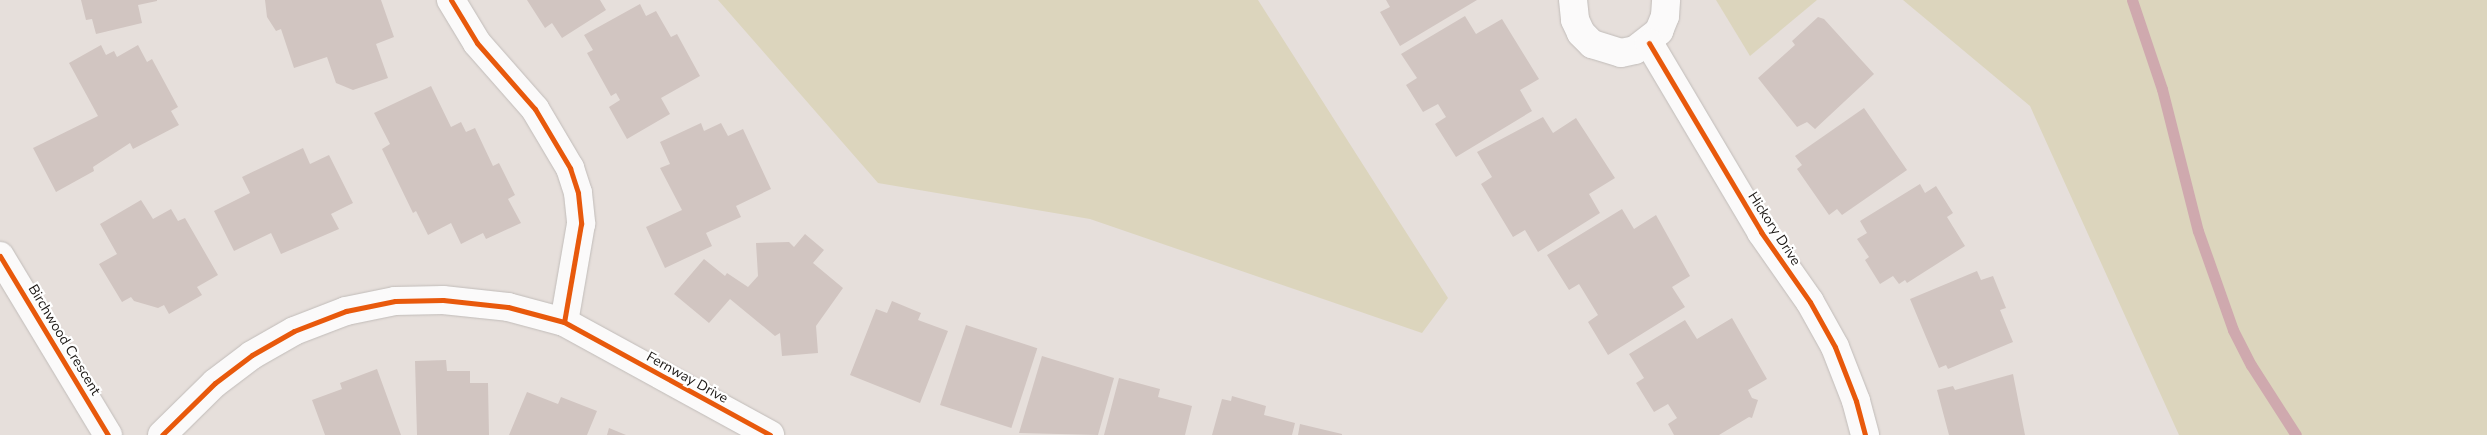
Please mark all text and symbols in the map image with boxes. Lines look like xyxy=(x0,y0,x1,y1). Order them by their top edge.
street label: Hickory Drive xyxy=(1744,189,1804,269)
street label: Birchwood Crescent xyxy=(24,282,104,398)
street label: Fernway Drive xyxy=(643,349,731,407)

